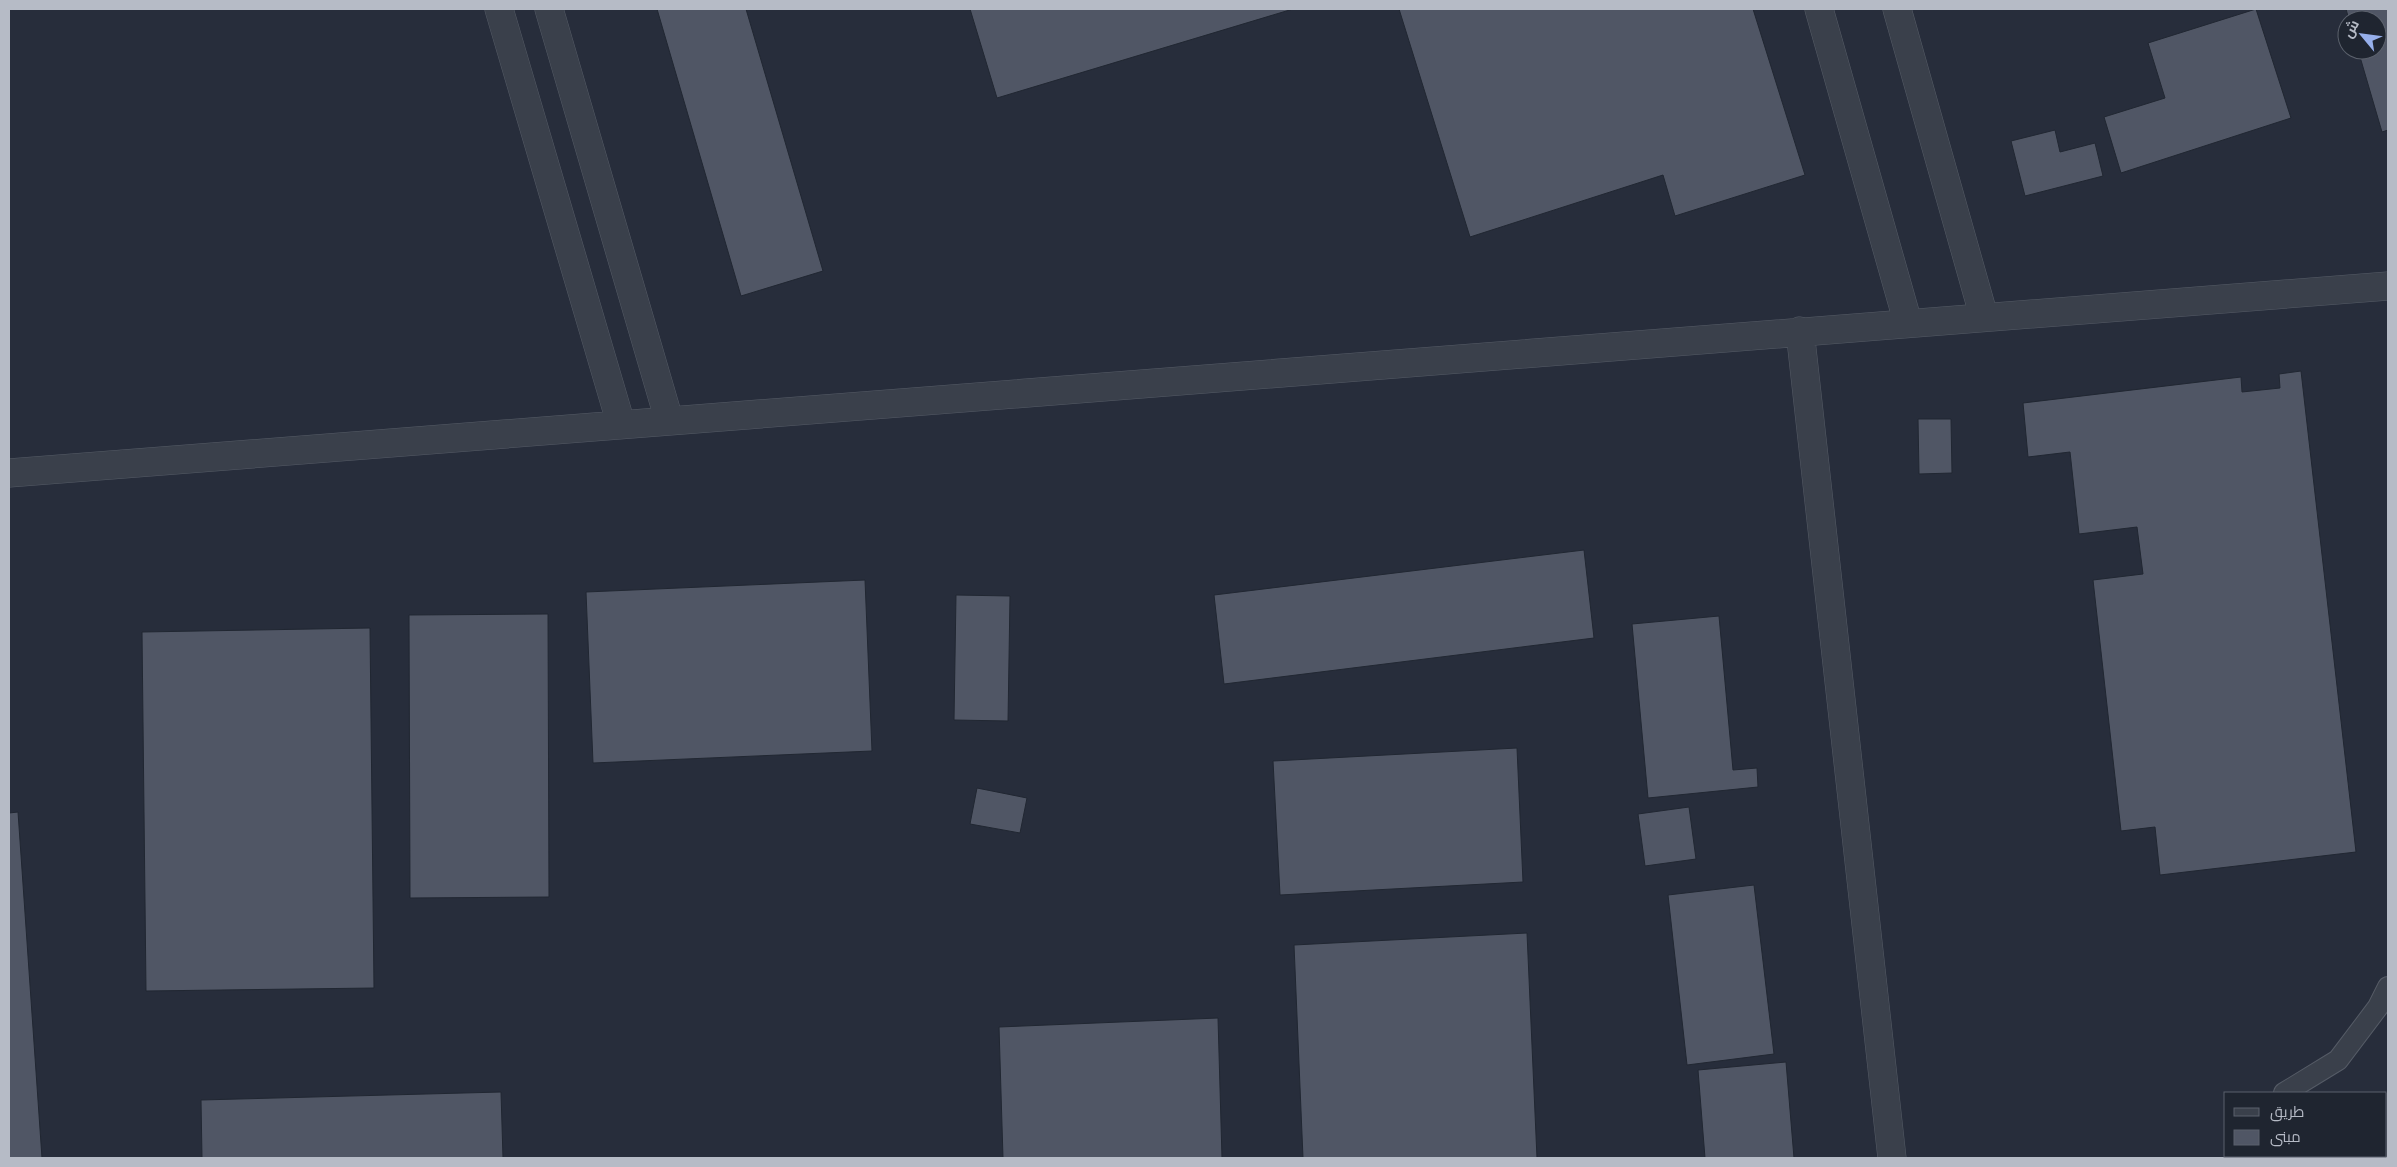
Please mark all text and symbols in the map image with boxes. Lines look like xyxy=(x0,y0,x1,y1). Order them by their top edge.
north arrow xyxy=(2337,10,2387,60)
text: ش xyxy=(2338,16,2365,42)
legend xyxy=(2224,1092,2387,1157)
text: طريق xyxy=(2270,1102,2304,1123)
text: مبنى xyxy=(2270,1127,2301,1148)

